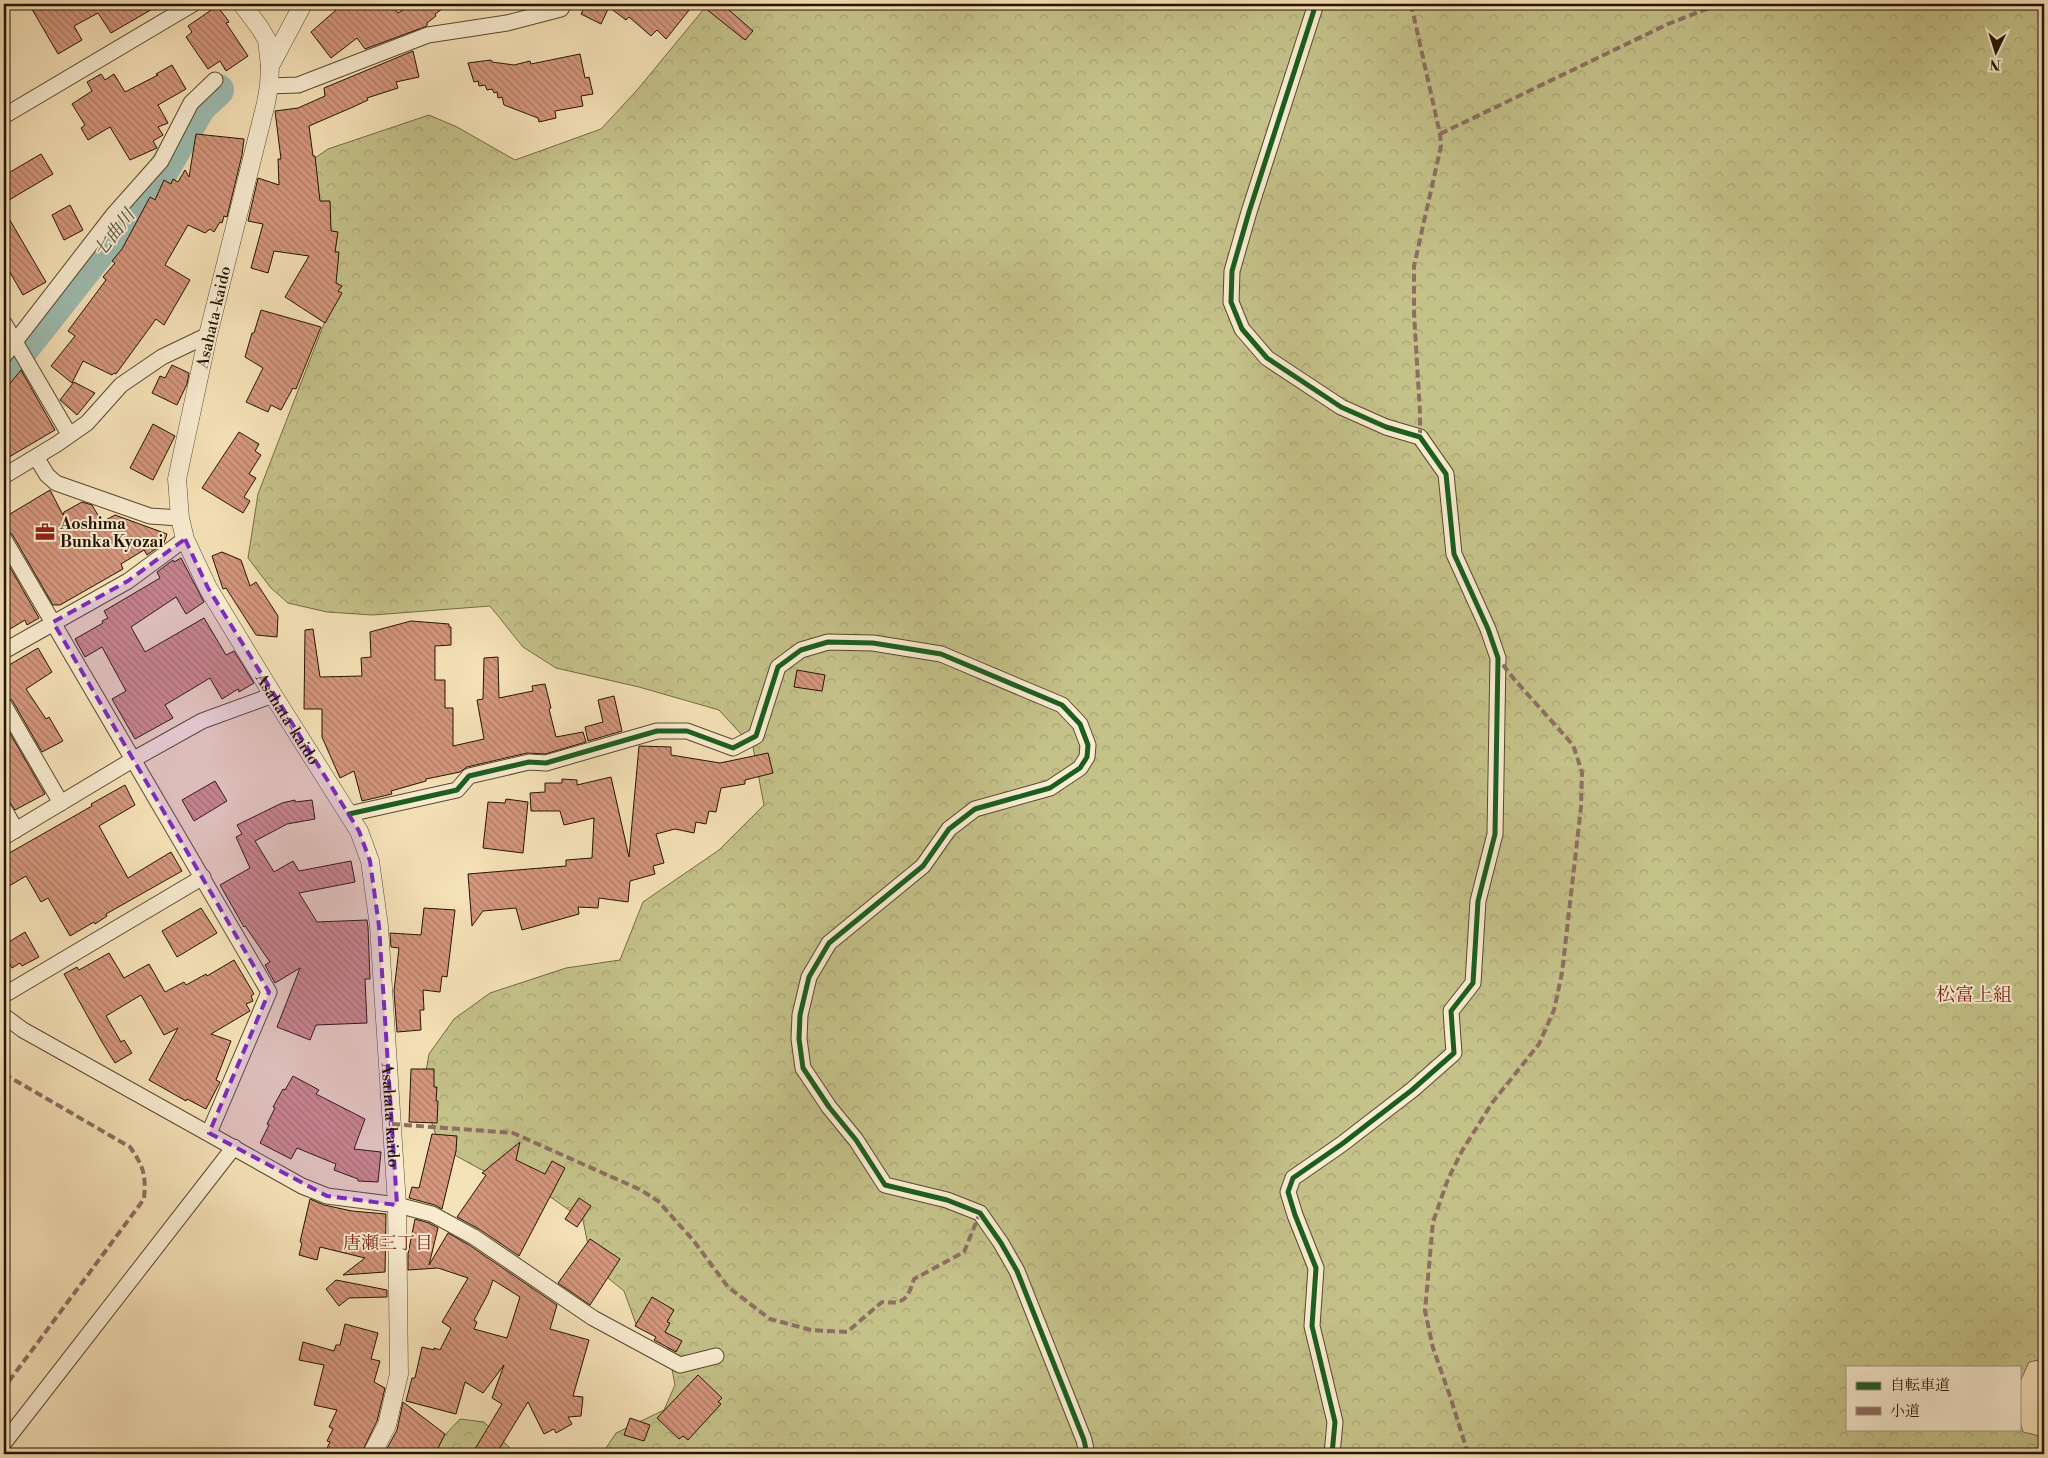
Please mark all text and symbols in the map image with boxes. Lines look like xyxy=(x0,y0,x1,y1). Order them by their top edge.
north arrow xyxy=(1970,28,2020,78)
text: N xyxy=(1989,55,2001,73)
water label: 七曲川 xyxy=(89,203,141,262)
street label: Asahata-kaido xyxy=(192,264,235,371)
place label: Aoshima Bunka Kyozai xyxy=(59,514,163,552)
office icon: Aoshima Bunka Kyozai xyxy=(34,521,56,543)
street label: Asahata-kaido xyxy=(250,669,323,769)
district label: 松富上組 xyxy=(1936,983,2012,1007)
street label: Asahata-kaido xyxy=(377,1061,404,1168)
district label: 唐瀬三丁目 xyxy=(343,1232,433,1255)
legend xyxy=(1846,1366,2020,1430)
text: 自転車道 xyxy=(1890,1376,1950,1395)
text: 小道 xyxy=(1890,1402,1920,1421)

